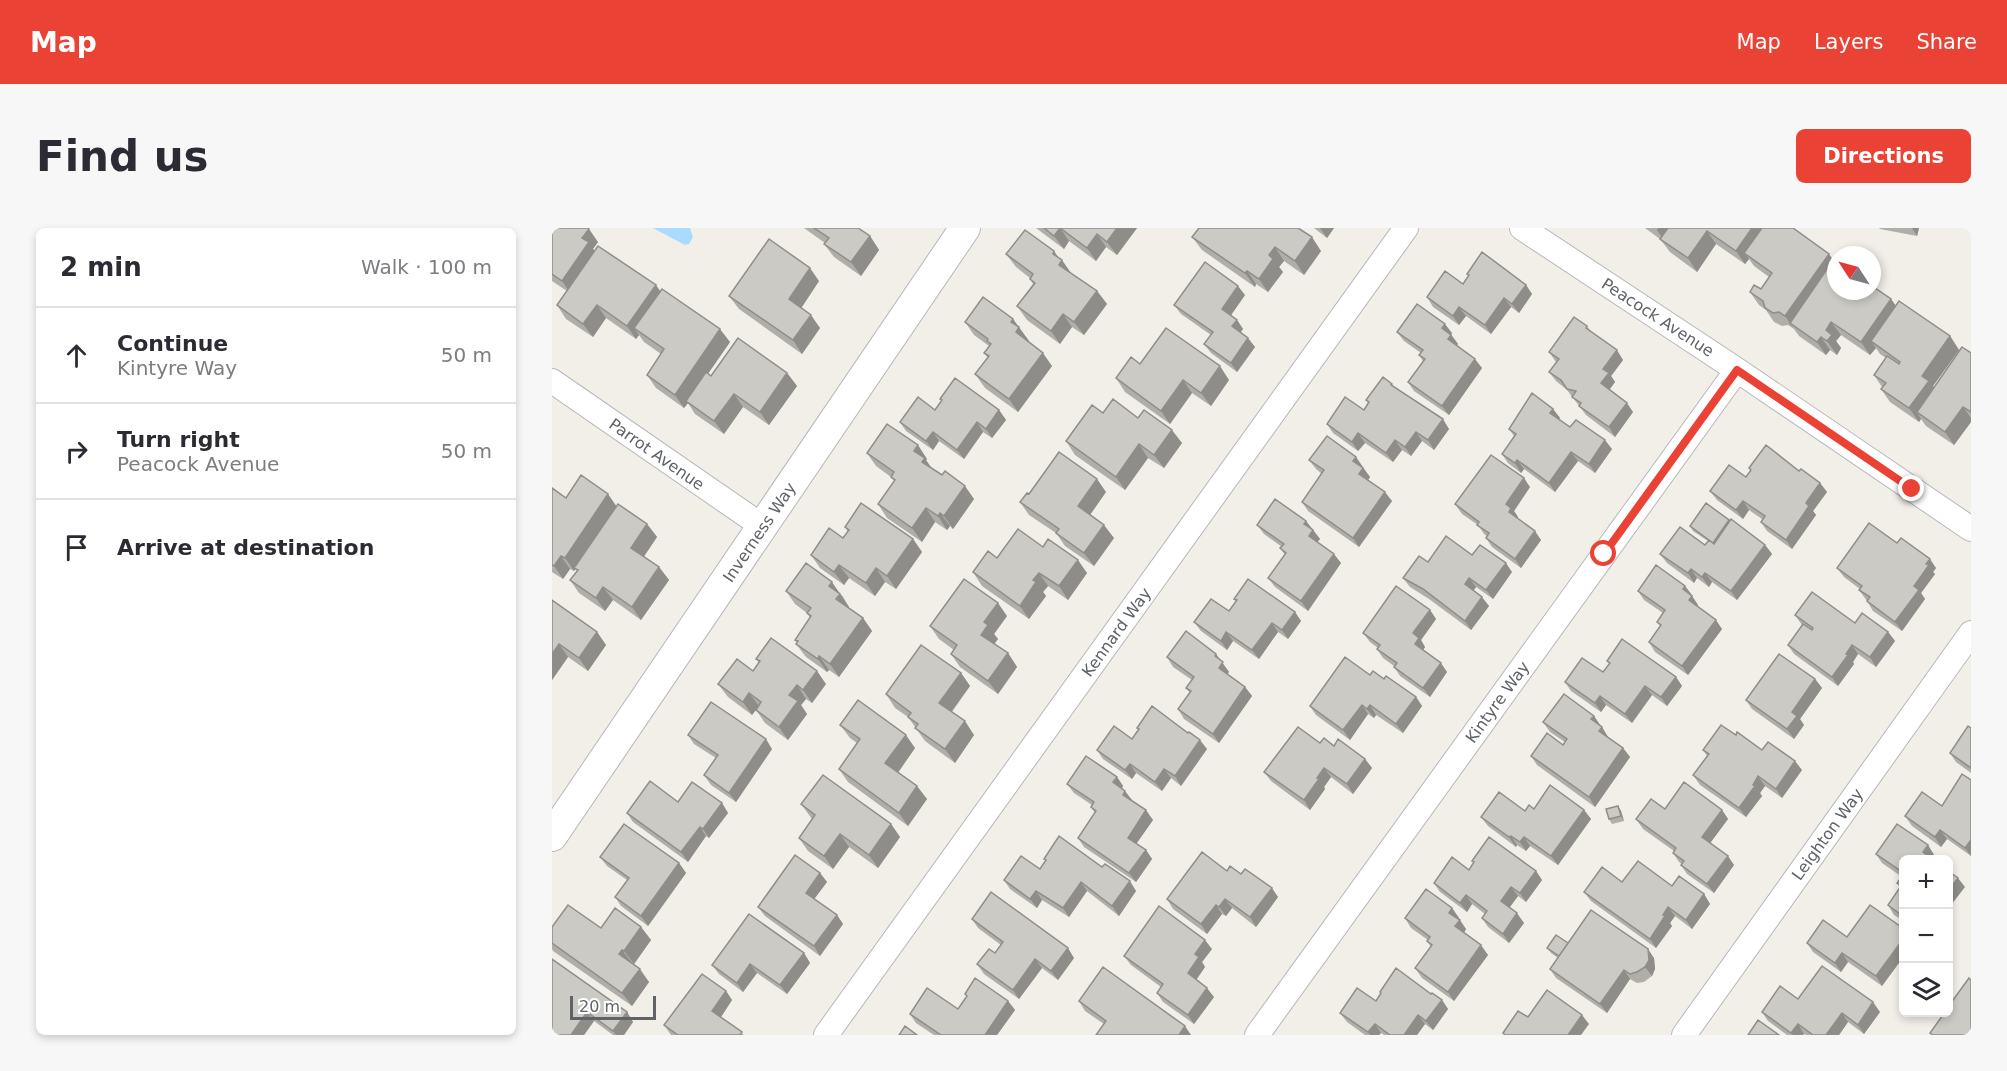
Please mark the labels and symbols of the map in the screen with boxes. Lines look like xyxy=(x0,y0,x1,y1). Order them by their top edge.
north arrow xyxy=(1827,246,1881,300)
street label: Peacock Avenue xyxy=(1598,274,1717,361)
street label: Parrot Avenue xyxy=(605,415,708,494)
route end xyxy=(1898,475,1924,501)
street label: Inverness Way xyxy=(719,479,800,586)
route start xyxy=(1590,540,1616,566)
street label: Kennard Way xyxy=(1078,584,1155,680)
street label: Kintyre Way xyxy=(1461,658,1533,747)
street label: Leighton Way xyxy=(1788,785,1867,884)
scale bar xyxy=(570,993,656,1020)

